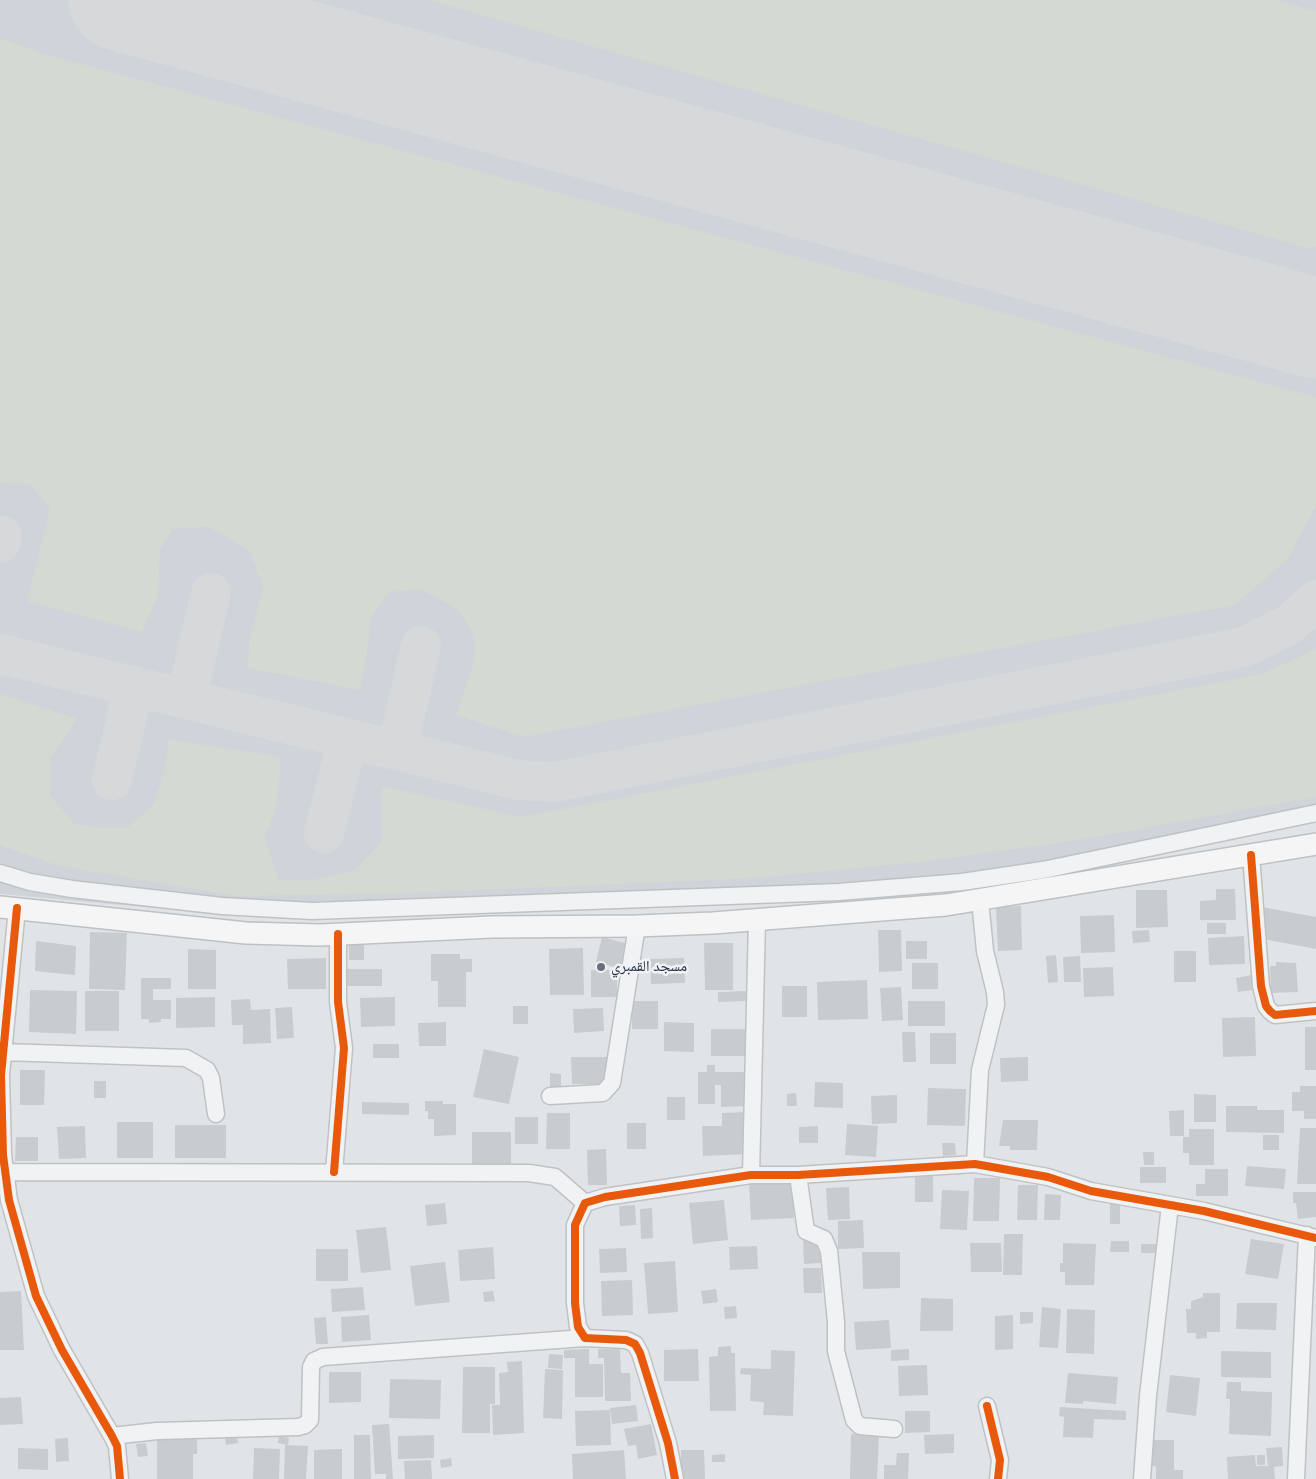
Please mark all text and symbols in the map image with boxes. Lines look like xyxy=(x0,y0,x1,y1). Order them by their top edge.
place label: مسجد القمبري xyxy=(611,958,687,976)
marker: مسجد القمبري xyxy=(595,961,607,973)

